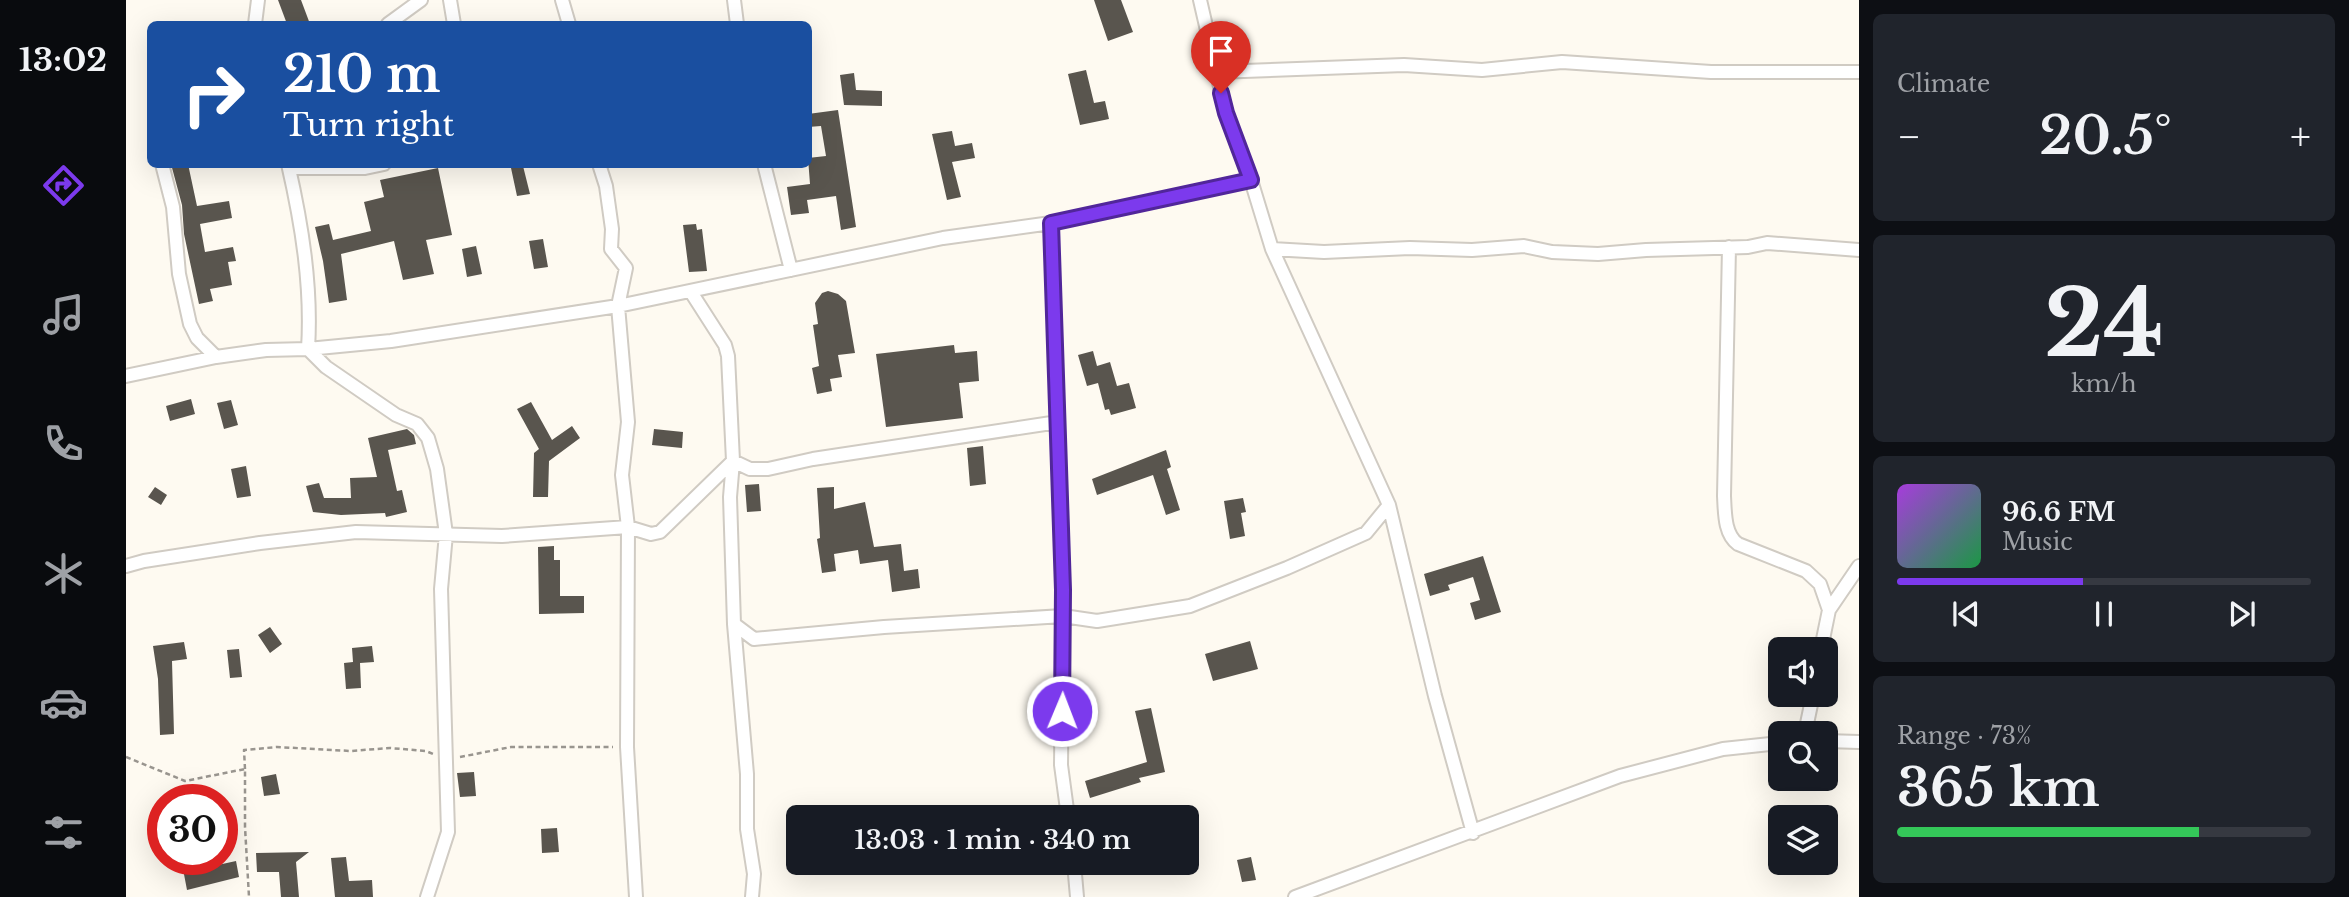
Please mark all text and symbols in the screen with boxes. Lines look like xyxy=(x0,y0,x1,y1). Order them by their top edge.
pin xyxy=(1191,21,1251,93)
icon: arrive xyxy=(1202,32,1240,70)
text: 13:02 xyxy=(19,40,107,80)
text: 210 m xyxy=(283,44,441,105)
icon: right xyxy=(168,49,259,140)
text: Climate xyxy=(1897,70,1990,98)
text: 20.5° xyxy=(2039,104,2172,168)
text: Turn right xyxy=(283,105,454,145)
text: − xyxy=(1897,113,1921,160)
text: + xyxy=(2290,113,2311,160)
icon: directions xyxy=(39,161,88,210)
text: 24 xyxy=(2044,268,2164,381)
icon: music xyxy=(39,290,88,339)
text: km/h xyxy=(2071,370,2137,398)
icon: phone xyxy=(39,419,88,468)
text: 96.6 FM xyxy=(2002,496,2116,528)
text: Music xyxy=(2002,528,2073,556)
icon: climate xyxy=(39,549,88,598)
icon: previous xyxy=(1947,595,1985,633)
icon: pause xyxy=(2085,595,2123,633)
icon: next xyxy=(2223,595,2261,633)
map controls xyxy=(1768,637,1838,875)
button: sound xyxy=(1768,637,1838,707)
position arrow xyxy=(1025,674,1099,748)
icon: car xyxy=(39,678,88,727)
button: search xyxy=(1768,721,1838,791)
text: Range · 73% xyxy=(1897,722,2031,750)
text: 365 km xyxy=(1897,756,2100,820)
speed limit sign: 30 xyxy=(147,784,238,875)
button: layers xyxy=(1768,805,1838,875)
icon: filters xyxy=(39,808,88,857)
text: 13:03 · 1 min · 340 m xyxy=(854,824,1131,856)

